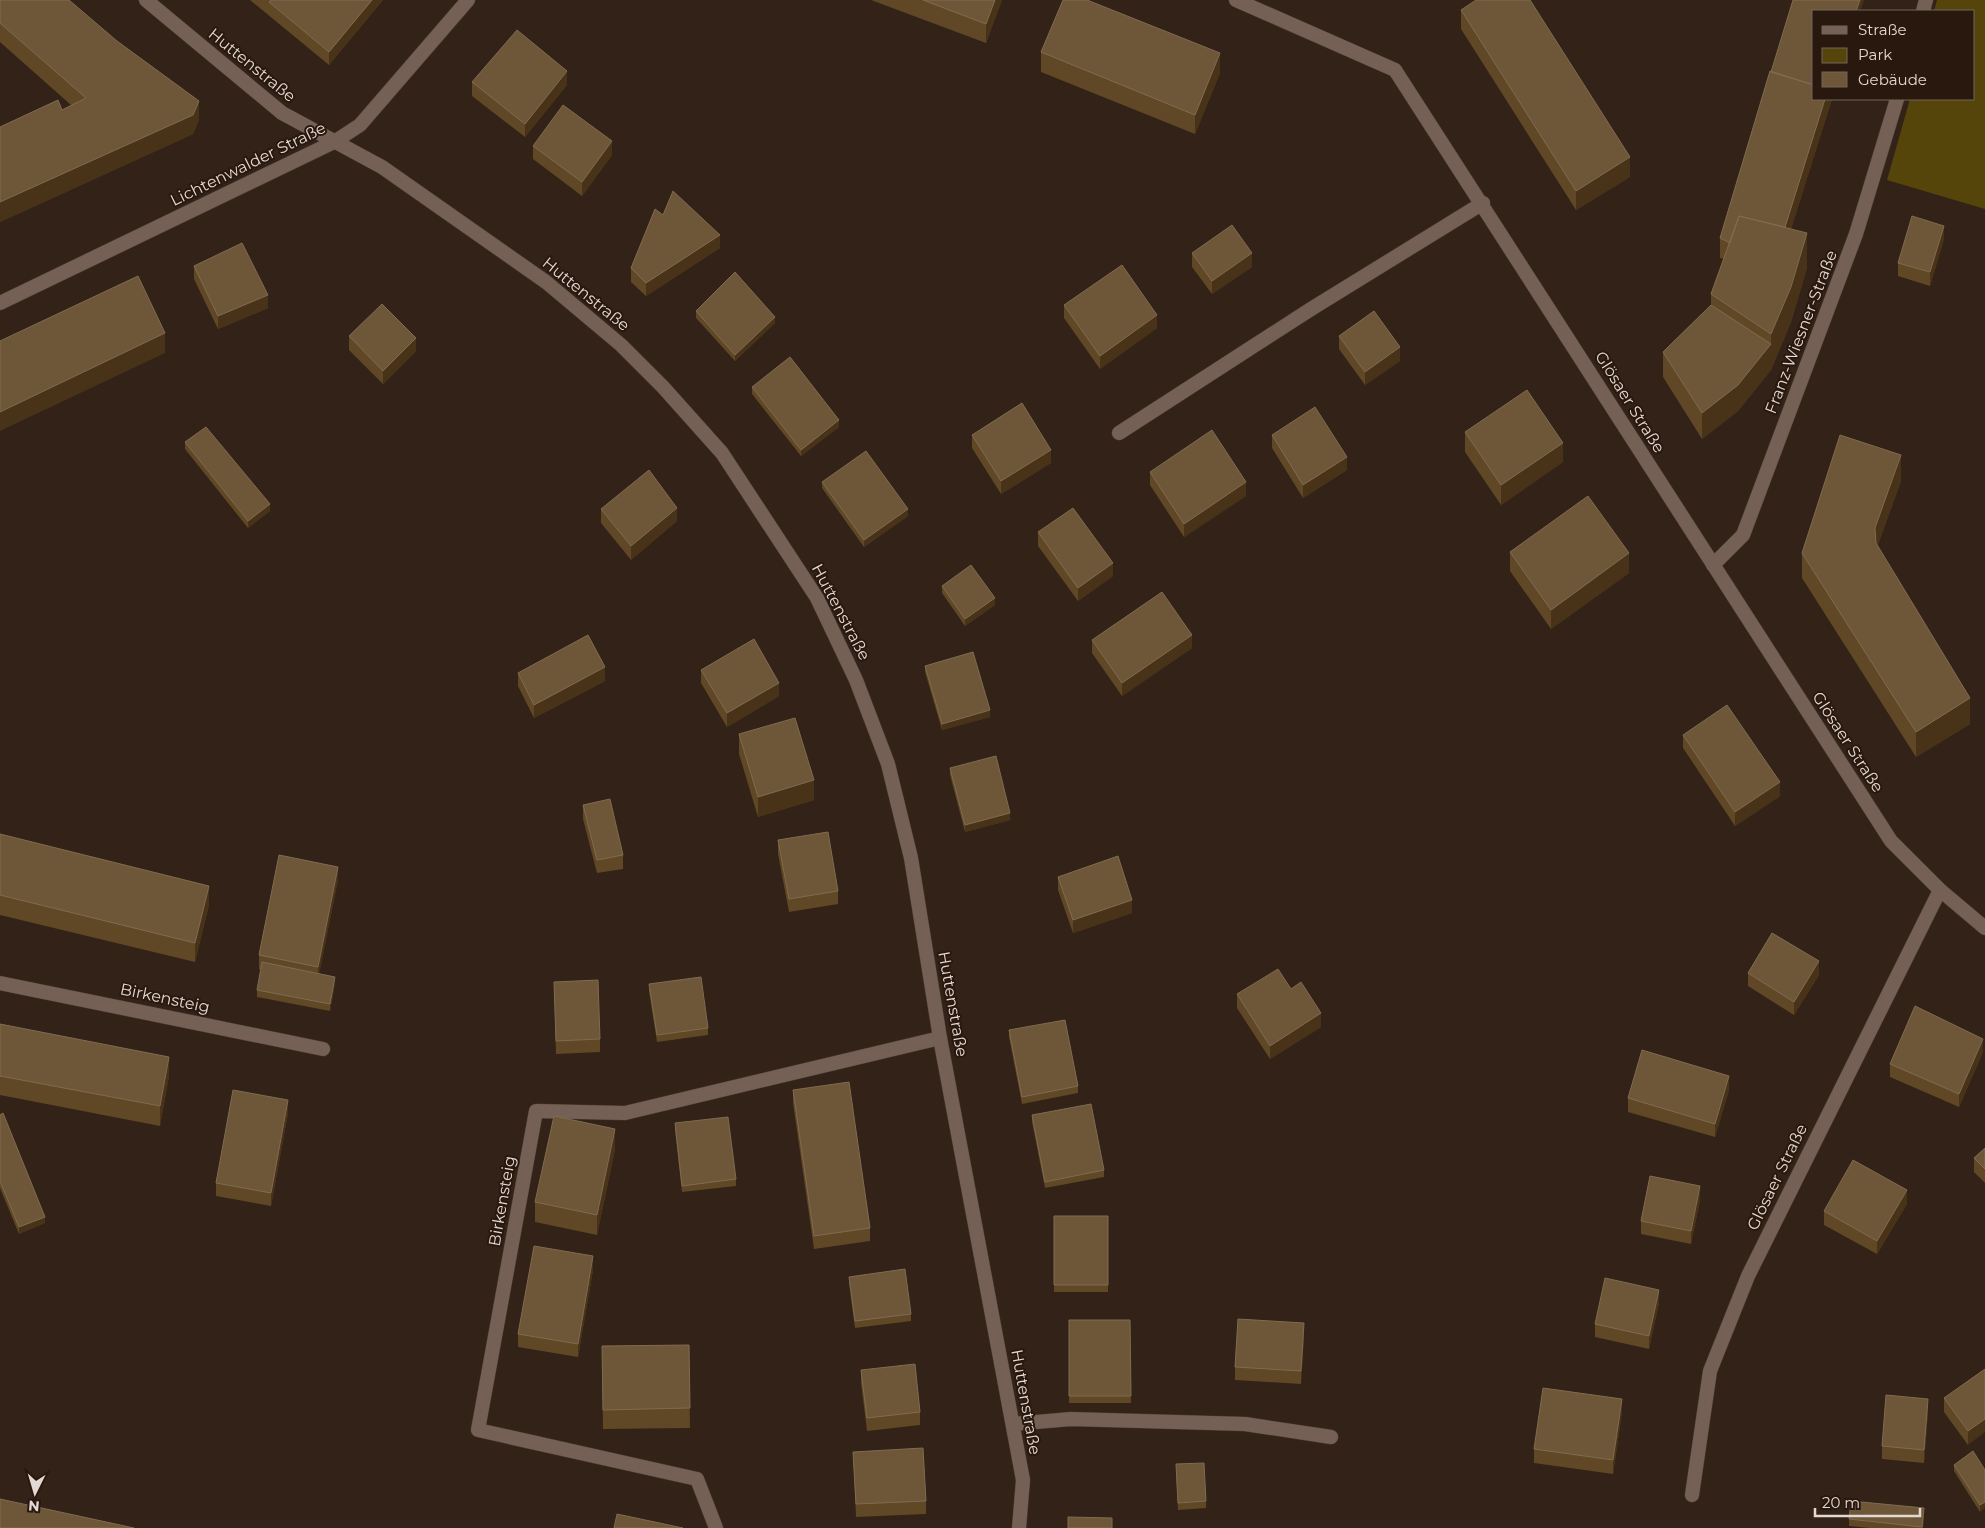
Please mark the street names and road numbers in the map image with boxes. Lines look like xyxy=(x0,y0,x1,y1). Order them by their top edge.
street label: Huttenstraße xyxy=(205,24,299,106)
street label: Lichtenwalder Straße xyxy=(167,118,329,210)
street label: Franz-Wiesner-Straße xyxy=(1761,248,1841,416)
street label: Huttenstraße xyxy=(539,253,633,335)
street label: Glösaer Straße xyxy=(1591,348,1669,456)
street label: Huttenstraße xyxy=(808,560,874,664)
street label: Glösaer Straße xyxy=(1808,688,1888,796)
street label: Huttenstraße xyxy=(934,950,972,1058)
street label: Birkensteig xyxy=(118,979,212,1017)
street label: Glösaer Straße xyxy=(1743,1121,1811,1233)
street label: Birkensteig xyxy=(485,1154,519,1248)
street label: Huttenstraße xyxy=(1007,1348,1045,1456)

